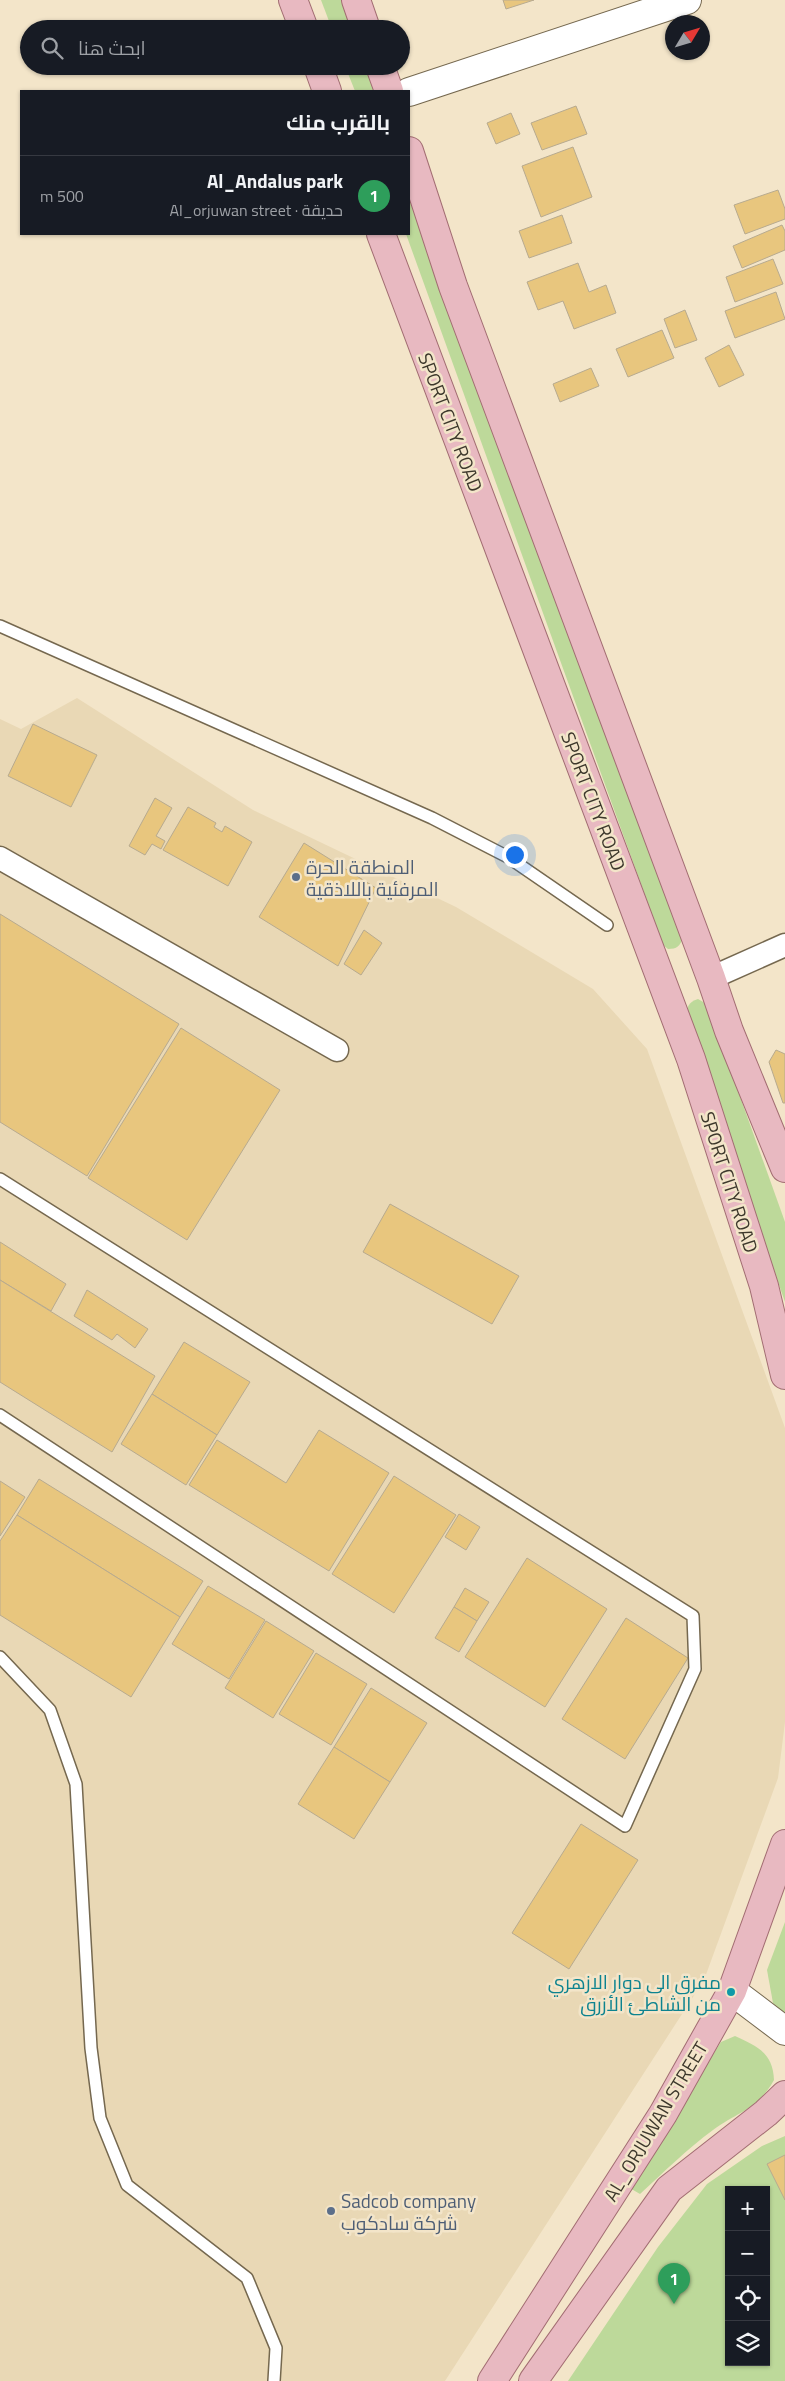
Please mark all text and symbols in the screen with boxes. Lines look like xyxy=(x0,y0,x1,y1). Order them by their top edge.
north arrow xyxy=(665,15,710,60)
search box xyxy=(20,20,410,75)
text: ابحث هنا xyxy=(78,33,146,62)
icon: search xyxy=(38,34,66,62)
text: بالقرب منك xyxy=(286,106,390,138)
text: Al_Andalus park xyxy=(207,166,343,195)
text: 500 m xyxy=(40,184,84,208)
text: 1 xyxy=(370,184,378,208)
text: حديقة · Al_orjuwan street xyxy=(170,198,343,222)
street label: SPORT CITY ROAD xyxy=(411,348,491,496)
street label: SPORT CITY ROAD xyxy=(554,727,634,875)
your location xyxy=(502,842,528,868)
place label: المنطقة الحرة المرفئية باللاذقية xyxy=(306,852,439,903)
marker: المنطقة الحرة المرفئية باللاذقية xyxy=(290,871,302,883)
street label: SPORT CITY ROAD xyxy=(694,1108,766,1256)
place label: مفرق الى دوار الازهري من الشاطئ الأزرق xyxy=(548,1967,721,2018)
marker: مفرق الى دوار الازهري من الشاطئ الأزرق xyxy=(725,1986,737,1998)
street label: AL_ORJUWAN STREET xyxy=(596,2035,714,2207)
place label: Sadcob company شركة سادكوب xyxy=(341,2186,476,2237)
map controls xyxy=(725,2186,770,2366)
button: + xyxy=(725,2186,770,2231)
marker: Sadcob company شركة سادكوب xyxy=(325,2205,337,2217)
button: − xyxy=(725,2231,770,2276)
pin: 1 xyxy=(658,2263,690,2304)
button: locate xyxy=(725,2276,770,2321)
button: layers xyxy=(725,2321,770,2366)

